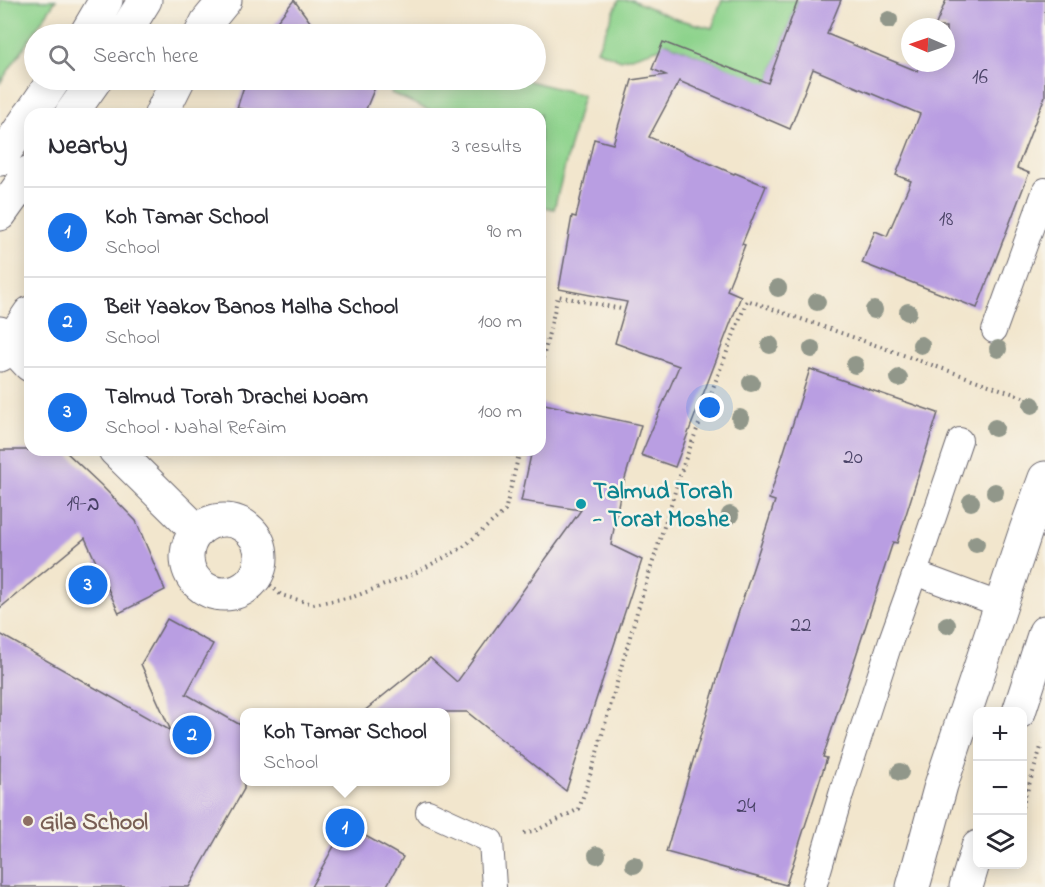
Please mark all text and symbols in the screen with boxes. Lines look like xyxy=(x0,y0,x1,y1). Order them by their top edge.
north arrow xyxy=(901,18,955,72)
search box xyxy=(24,24,546,90)
icon: search xyxy=(45,41,78,74)
text: Search here xyxy=(93,41,198,73)
house number: 16 xyxy=(972,63,988,93)
text: Nearby xyxy=(48,128,127,166)
text: 3 results xyxy=(452,133,522,162)
text: Koh Tamar School xyxy=(105,202,268,234)
house number: 18 xyxy=(939,205,953,235)
text: 1 xyxy=(64,218,71,247)
text: 90 m xyxy=(487,218,522,247)
text: School xyxy=(105,234,160,263)
text: Beit Yaakov Banos Malha School xyxy=(105,292,398,324)
text: 2 xyxy=(63,308,72,337)
text: 100 m xyxy=(478,308,522,337)
text: School xyxy=(105,324,160,353)
text: Talmud Torah Drachei Noam xyxy=(105,382,368,414)
your location xyxy=(695,393,724,422)
text: 3 xyxy=(63,398,72,427)
text: 100 m xyxy=(478,398,522,427)
text: School · Nahal Refaim xyxy=(105,414,286,443)
house number: 20 xyxy=(843,443,863,473)
place label: Talmud Torah - Torat Moshe xyxy=(592,475,733,538)
house number: 19-ב xyxy=(66,490,100,520)
marker: Talmud Torah - Torat Moshe xyxy=(574,497,588,511)
pin: 3 xyxy=(68,562,107,608)
house number: 22 xyxy=(791,611,811,641)
map controls xyxy=(973,707,1027,869)
button: + xyxy=(973,707,1027,761)
popup xyxy=(240,708,450,786)
pin: 2 xyxy=(172,712,212,758)
text: Koh Tamar School xyxy=(263,717,427,749)
text: School xyxy=(263,749,318,778)
button: − xyxy=(973,761,1027,815)
house number: 24 xyxy=(736,792,756,822)
place label: Gila School xyxy=(40,806,148,841)
pin: 1 xyxy=(326,806,364,850)
marker: Gila School xyxy=(21,814,35,828)
button: layers xyxy=(973,815,1027,869)

